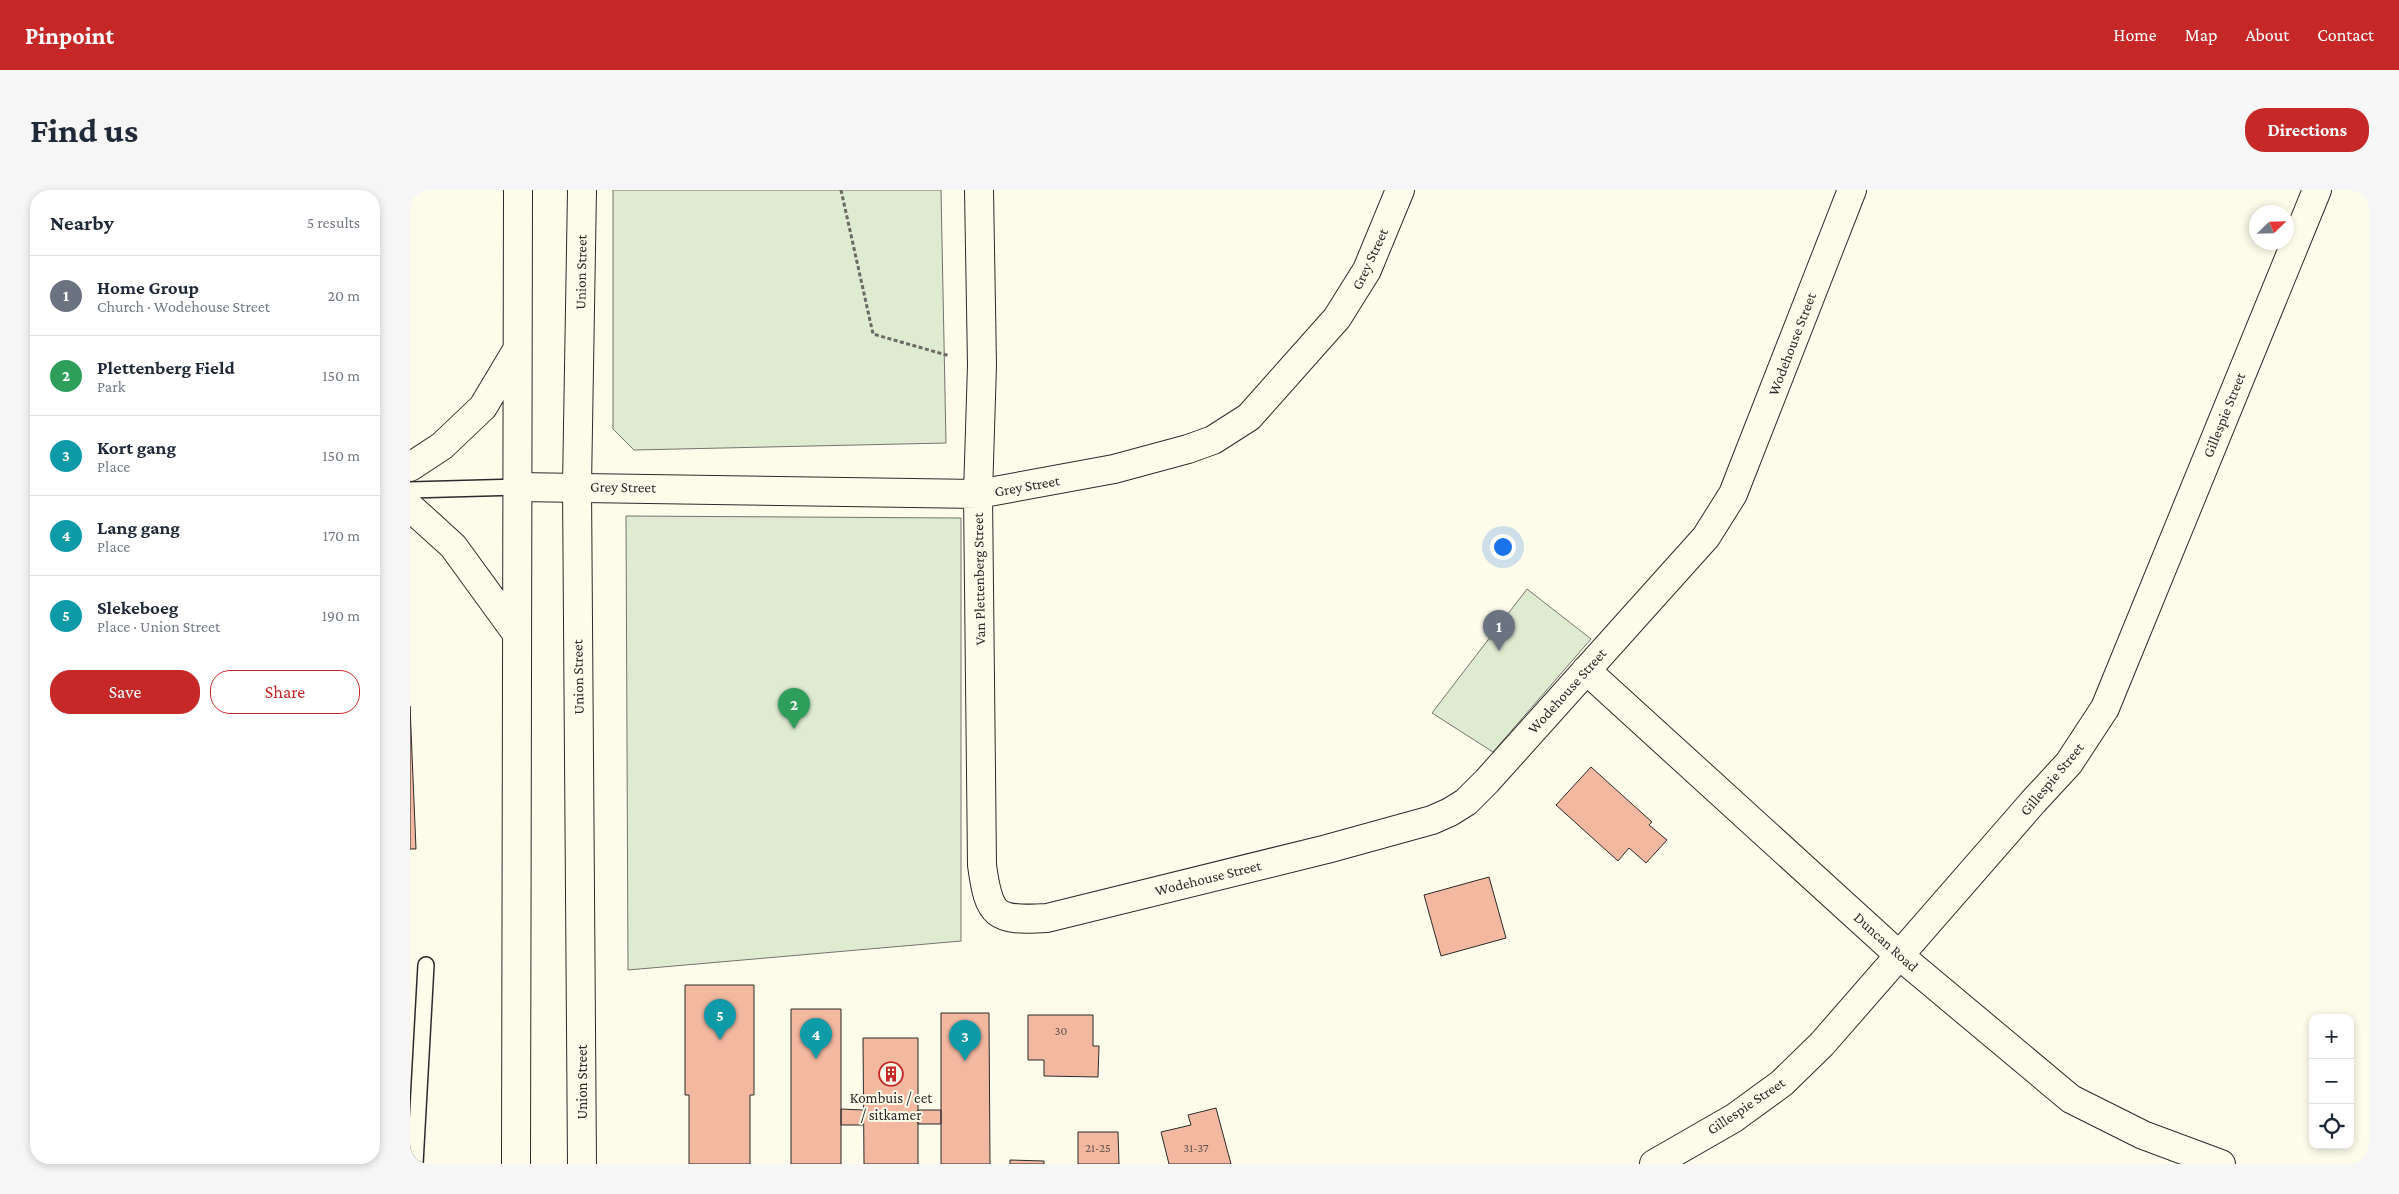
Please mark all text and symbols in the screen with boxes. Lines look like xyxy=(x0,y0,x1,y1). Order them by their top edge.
text: Pinpoint xyxy=(25,22,114,49)
text: Home xyxy=(2114,25,2157,45)
text: Map xyxy=(2185,25,2217,45)
text: About xyxy=(2245,25,2289,45)
text: Contact xyxy=(2317,25,2374,45)
button: Directions xyxy=(2245,108,2369,152)
text: Find us xyxy=(30,111,138,150)
north arrow xyxy=(2249,205,2294,250)
text: Nearby xyxy=(50,211,114,235)
text: 5 results xyxy=(307,214,360,231)
street label: Grey Street xyxy=(1349,225,1393,293)
street label: Union Street xyxy=(572,233,590,310)
text: Home Group xyxy=(97,277,199,298)
text: 1 xyxy=(63,287,69,304)
text: 20 m xyxy=(327,287,360,304)
street label: Wodehouse Street xyxy=(1765,289,1819,398)
text: Church · Wodehouse Street xyxy=(97,298,270,315)
text: Plettenberg Field xyxy=(97,357,235,378)
text: 2 xyxy=(62,367,70,384)
text: 150 m xyxy=(322,367,360,384)
street label: Gillespie Street xyxy=(2200,369,2250,460)
text: Park xyxy=(97,378,125,395)
text: Kort gang xyxy=(97,437,176,458)
text: 3 xyxy=(62,447,70,464)
text: 150 m xyxy=(322,447,360,464)
text: Place xyxy=(97,458,130,475)
street label: Grey Street xyxy=(993,472,1062,501)
street label: Grey Street xyxy=(590,478,657,497)
street label: Van Plettenberg Street xyxy=(970,511,989,646)
text: Lang gang xyxy=(97,517,180,538)
text: 4 xyxy=(62,527,70,544)
text: 170 m xyxy=(323,527,360,544)
your location xyxy=(1490,534,1516,560)
text: Place xyxy=(97,538,130,555)
text: Slekeboeg xyxy=(97,597,178,618)
text: 5 xyxy=(62,607,70,624)
text: 190 m xyxy=(322,607,360,624)
pin: 1 xyxy=(1483,610,1515,651)
text: Place · Union Street xyxy=(97,618,220,635)
street label: Union Street xyxy=(569,638,587,715)
street label: Wodehouse Street xyxy=(1525,644,1610,737)
button: Save xyxy=(50,670,200,714)
button: Share xyxy=(210,670,360,714)
pin: 2 xyxy=(778,688,810,729)
street label: Gillespie Street xyxy=(2017,739,2089,819)
street label: Wodehouse Street xyxy=(1153,857,1264,899)
street label: Duncan Road xyxy=(1851,909,1921,975)
pin: 5 xyxy=(704,999,736,1040)
map controls xyxy=(2309,1014,2354,1149)
button: + xyxy=(2309,1014,2354,1059)
pin: 4 xyxy=(800,1018,832,1059)
pin: 3 xyxy=(949,1020,981,1061)
house number: 30 xyxy=(1055,1024,1067,1038)
street label: Union Street xyxy=(574,1043,590,1120)
button: − xyxy=(2309,1059,2354,1104)
building icon: Kombuis / eet / sitkamer xyxy=(878,1061,904,1087)
street label: Gillespie Street xyxy=(1704,1074,1789,1139)
place label: Kombuis / eet / sitkamer xyxy=(850,1090,933,1123)
button: locate xyxy=(2309,1104,2354,1149)
house number: 21-25 xyxy=(1085,1141,1111,1155)
house number: 31-37 xyxy=(1184,1141,1209,1155)

